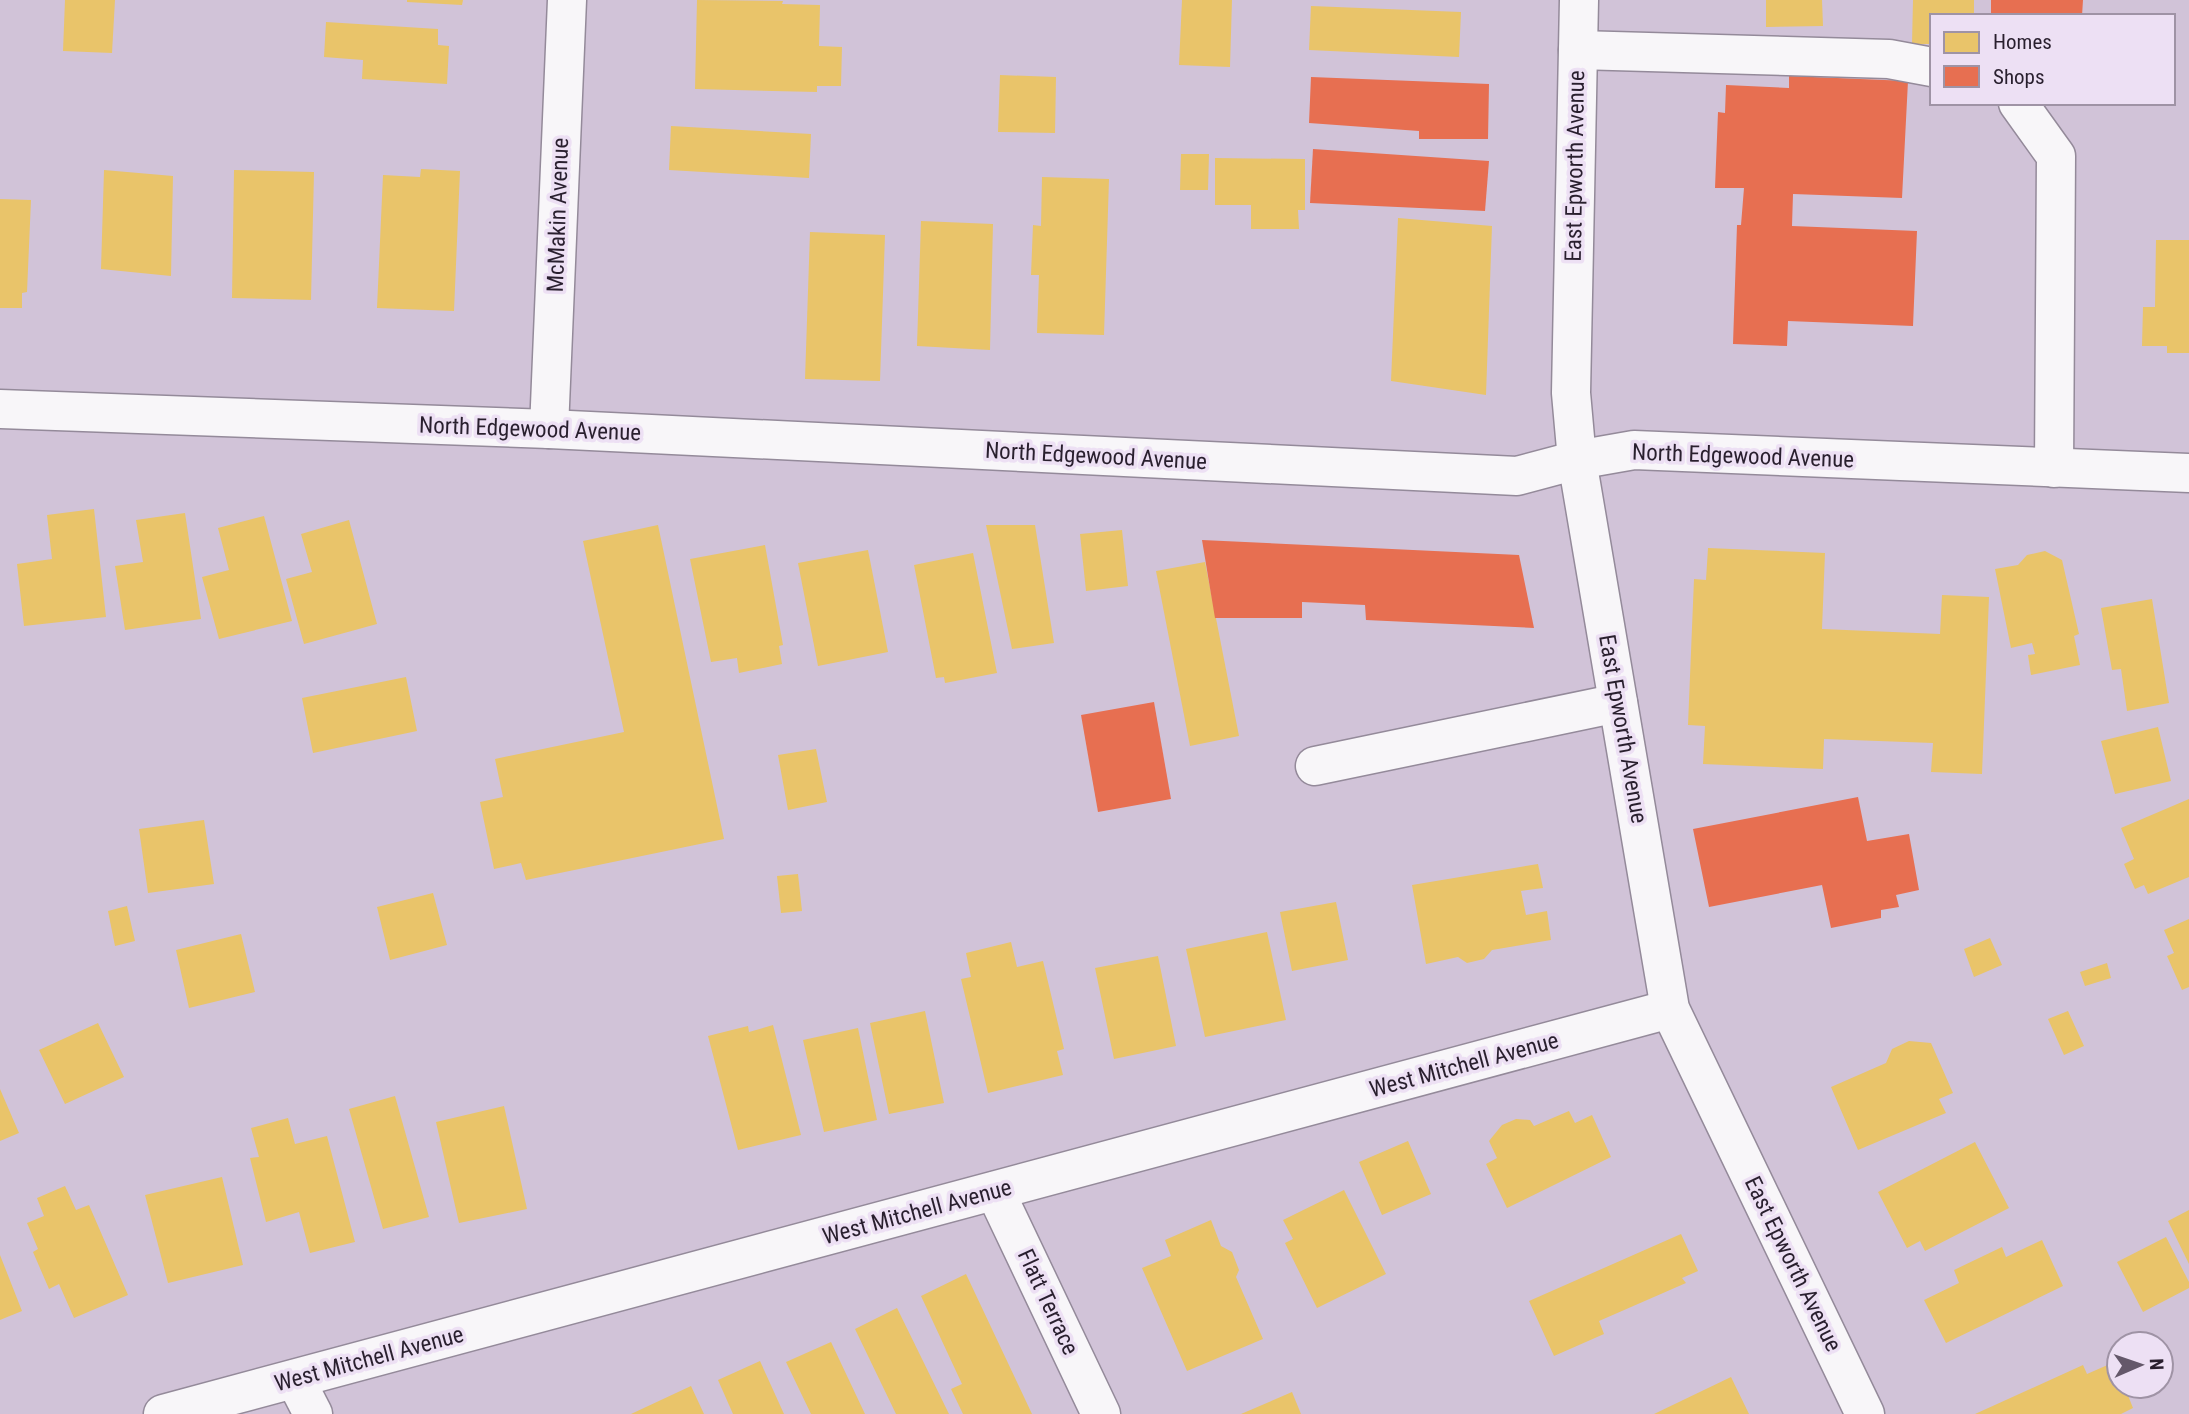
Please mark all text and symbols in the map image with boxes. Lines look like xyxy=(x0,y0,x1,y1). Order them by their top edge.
legend xyxy=(1930,14,2175,105)
text: Homes xyxy=(1993,30,2052,54)
text: Shops xyxy=(1993,65,2045,89)
street label: East Epworth Avenue xyxy=(1560,70,1590,262)
street label: McMakin Avenue xyxy=(542,137,574,293)
street label: North Edgewood Avenue xyxy=(418,412,642,446)
street label: North Edgewood Avenue xyxy=(984,437,1208,475)
street label: North Edgewood Avenue xyxy=(1631,439,1855,473)
street label: East Epworth Avenue xyxy=(1593,632,1653,826)
street label: West Mitchell Avenue xyxy=(1367,1027,1561,1103)
street label: East Epworth Avenue xyxy=(1739,1172,1847,1356)
street label: West Mitchell Avenue xyxy=(820,1174,1014,1250)
street label: Flatt Terrace xyxy=(1012,1245,1084,1359)
street label: West Mitchell Avenue xyxy=(272,1321,466,1397)
north arrow xyxy=(2105,1330,2175,1400)
text: N xyxy=(2145,1358,2168,1371)

